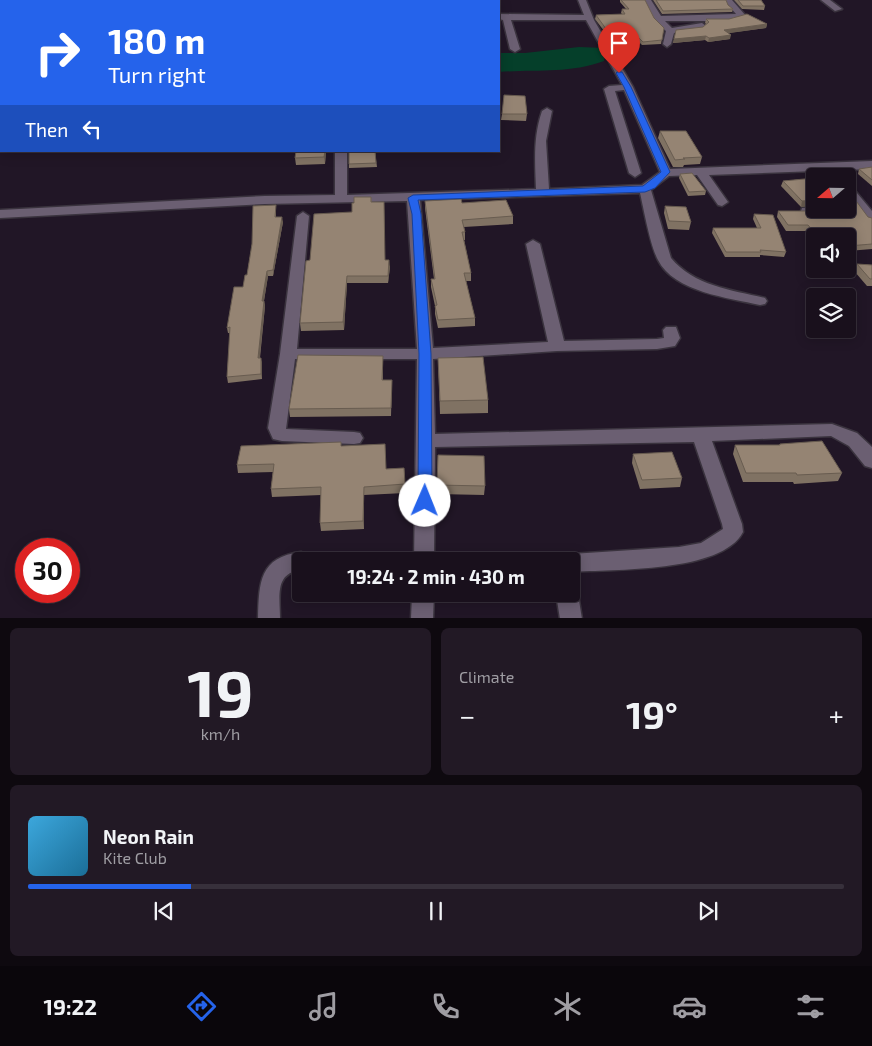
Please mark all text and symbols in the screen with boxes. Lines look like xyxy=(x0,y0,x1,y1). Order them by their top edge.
text: 180 m xyxy=(108,19,205,61)
icon: right xyxy=(25,20,90,85)
pin xyxy=(598,22,640,73)
icon: arrive xyxy=(605,29,633,57)
text: Turn right xyxy=(108,61,206,87)
icon: left xyxy=(78,115,106,143)
text: Then xyxy=(25,118,68,141)
north arrow xyxy=(806,168,856,218)
map controls xyxy=(806,168,856,338)
button: sound xyxy=(806,228,856,278)
button: layers xyxy=(806,288,856,338)
position arrow xyxy=(398,474,450,526)
speed limit sign: 30 xyxy=(15,538,80,603)
text: 19:24 · 2 min · 430 m xyxy=(347,565,525,588)
text: 19 xyxy=(187,652,254,730)
text: Climate xyxy=(459,667,514,686)
text: 19° xyxy=(626,691,678,737)
text: − xyxy=(459,698,475,732)
text: + xyxy=(829,698,844,732)
text: km/h xyxy=(201,724,240,743)
text: Neon Rain xyxy=(103,825,194,848)
text: Kite Club xyxy=(103,848,167,867)
icon: previous xyxy=(150,897,178,925)
icon: pause xyxy=(422,897,450,925)
icon: next xyxy=(694,897,722,925)
icon: directions xyxy=(184,989,219,1024)
icon: music xyxy=(306,989,341,1024)
icon: phone xyxy=(428,989,463,1024)
icon: climate xyxy=(550,989,585,1024)
icon: car xyxy=(672,989,707,1024)
icon: filters xyxy=(793,989,828,1024)
text: 19:22 xyxy=(43,993,97,1019)

